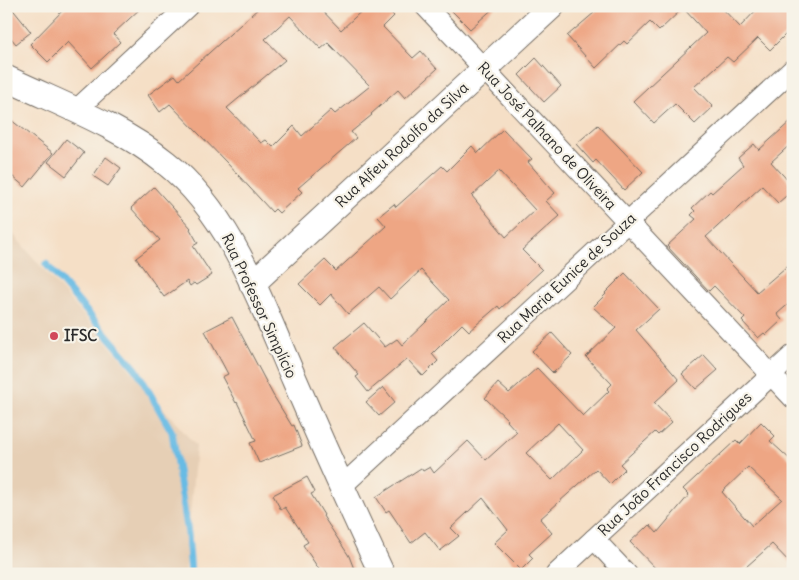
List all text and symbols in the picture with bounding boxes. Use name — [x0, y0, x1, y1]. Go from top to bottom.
street label: Rua José Palhano de Oliveira — [474, 58, 621, 214]
street label: Rua Alfeu Rodolfo da Silva — [331, 78, 473, 211]
street label: Rua Maria Eunice de Souza — [493, 208, 640, 347]
street label: Rua Professor Simplício — [218, 230, 301, 381]
place label: IFSC — [64, 326, 97, 345]
marker: IFSC — [48, 330, 60, 342]
street label: Rua João Francisco Rodrigues — [594, 387, 756, 540]

